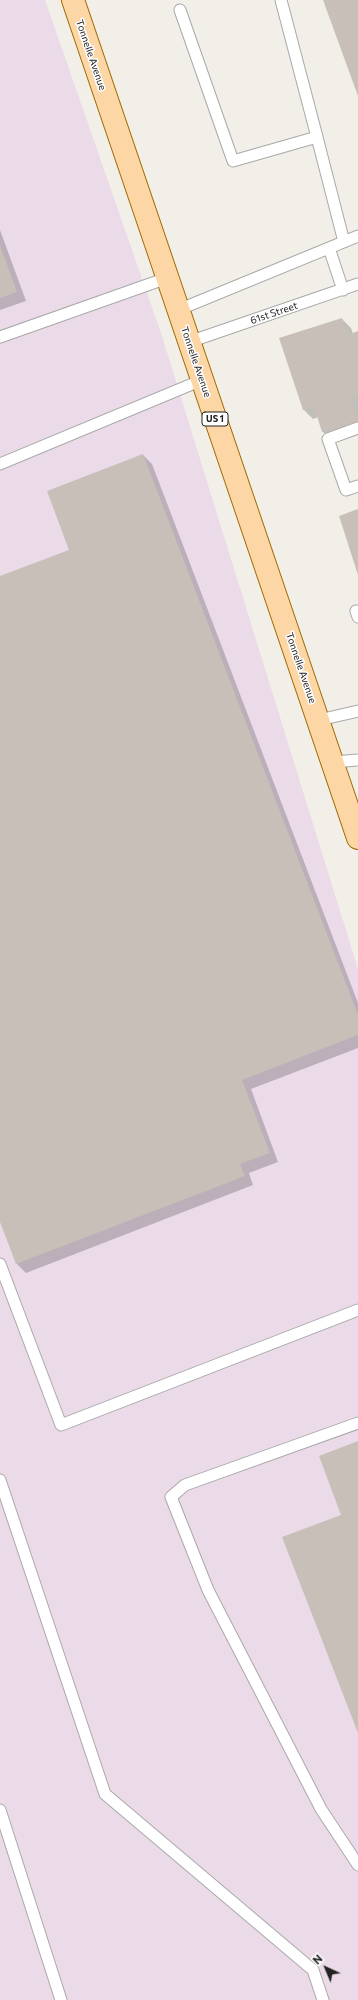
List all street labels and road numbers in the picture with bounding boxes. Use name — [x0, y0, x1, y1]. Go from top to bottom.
street label: Tonnelle Avenue — [73, 18, 109, 92]
street label: 61st Street — [249, 299, 299, 327]
street label: Tonnelle Avenue — [178, 325, 214, 399]
road number: US 1 — [202, 412, 228, 426]
street label: Tonnelle Avenue — [283, 631, 319, 705]

